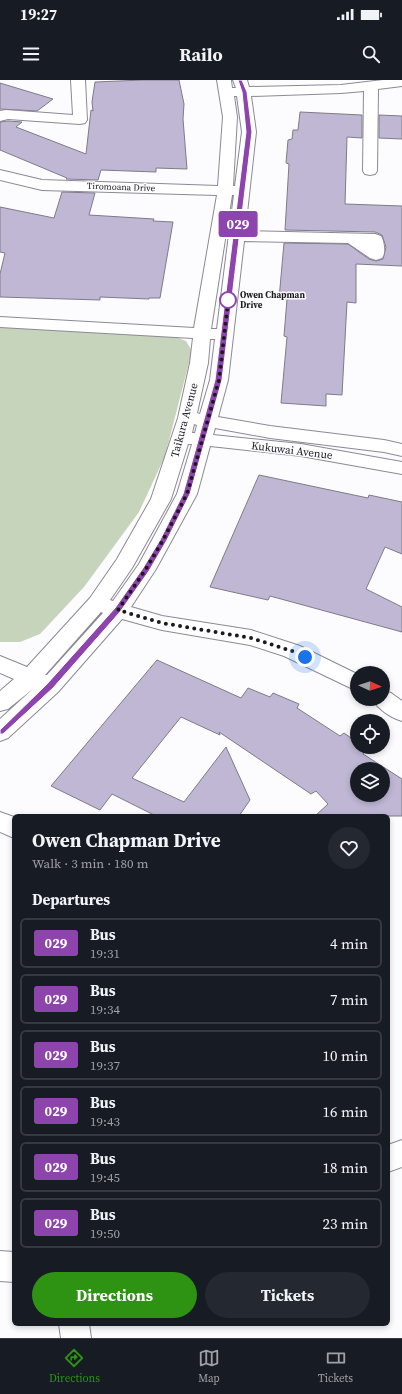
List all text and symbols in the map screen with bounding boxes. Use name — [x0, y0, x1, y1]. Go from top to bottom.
text: 19:27 — [20, 4, 57, 25]
text: Railo — [179, 42, 223, 67]
icon: menu — [20, 43, 42, 65]
icon: search — [360, 43, 382, 65]
street label: Tiromoana Drive — [87, 180, 156, 194]
line badge: 029 — [215, 211, 261, 237]
text: 029 — [227, 214, 249, 234]
place label: Owen Chapman Drive — [240, 289, 305, 311]
marker: Owen Chapman Drive — [219, 291, 237, 309]
street label: Taikura Avenue — [167, 381, 202, 459]
street label: Kukuwai Avenue — [251, 438, 334, 463]
your location — [295, 647, 315, 667]
north arrow — [350, 666, 390, 706]
map controls — [350, 666, 390, 802]
button: locate — [350, 714, 390, 754]
button: layers — [350, 762, 390, 802]
text: Owen Chapman Drive — [32, 827, 221, 853]
button: heart — [328, 827, 370, 869]
text: Walk · 3 min · 180 m — [32, 855, 148, 872]
text: Departures — [32, 889, 110, 910]
text: Bus — [90, 924, 116, 945]
text: 029 — [45, 933, 67, 953]
text: 4 min — [330, 933, 368, 954]
text: 19:31 — [90, 945, 120, 962]
text: Bus — [90, 980, 116, 1001]
text: 029 — [45, 989, 67, 1009]
text: 7 min — [330, 989, 368, 1010]
text: 19:34 — [90, 1001, 120, 1018]
text: Bus — [90, 1036, 116, 1057]
text: 029 — [45, 1045, 67, 1065]
text: 10 min — [322, 1045, 368, 1066]
text: 19:37 — [90, 1057, 120, 1074]
text: Bus — [90, 1092, 116, 1113]
text: 029 — [45, 1101, 67, 1121]
text: 16 min — [322, 1101, 368, 1122]
text: 19:43 — [90, 1113, 120, 1130]
text: Bus — [90, 1148, 116, 1169]
text: 029 — [45, 1157, 67, 1177]
text: 18 min — [322, 1157, 368, 1178]
text: 19:45 — [90, 1169, 120, 1186]
text: Bus — [90, 1204, 116, 1225]
text: 029 — [45, 1213, 67, 1233]
text: 23 min — [322, 1213, 368, 1234]
text: 19:50 — [90, 1225, 120, 1242]
button: Directions — [32, 1272, 197, 1318]
button: Tickets — [205, 1272, 370, 1318]
tab: Directions — [49, 1347, 100, 1386]
tab: Map — [198, 1347, 220, 1386]
tab: Tickets — [318, 1347, 353, 1386]

